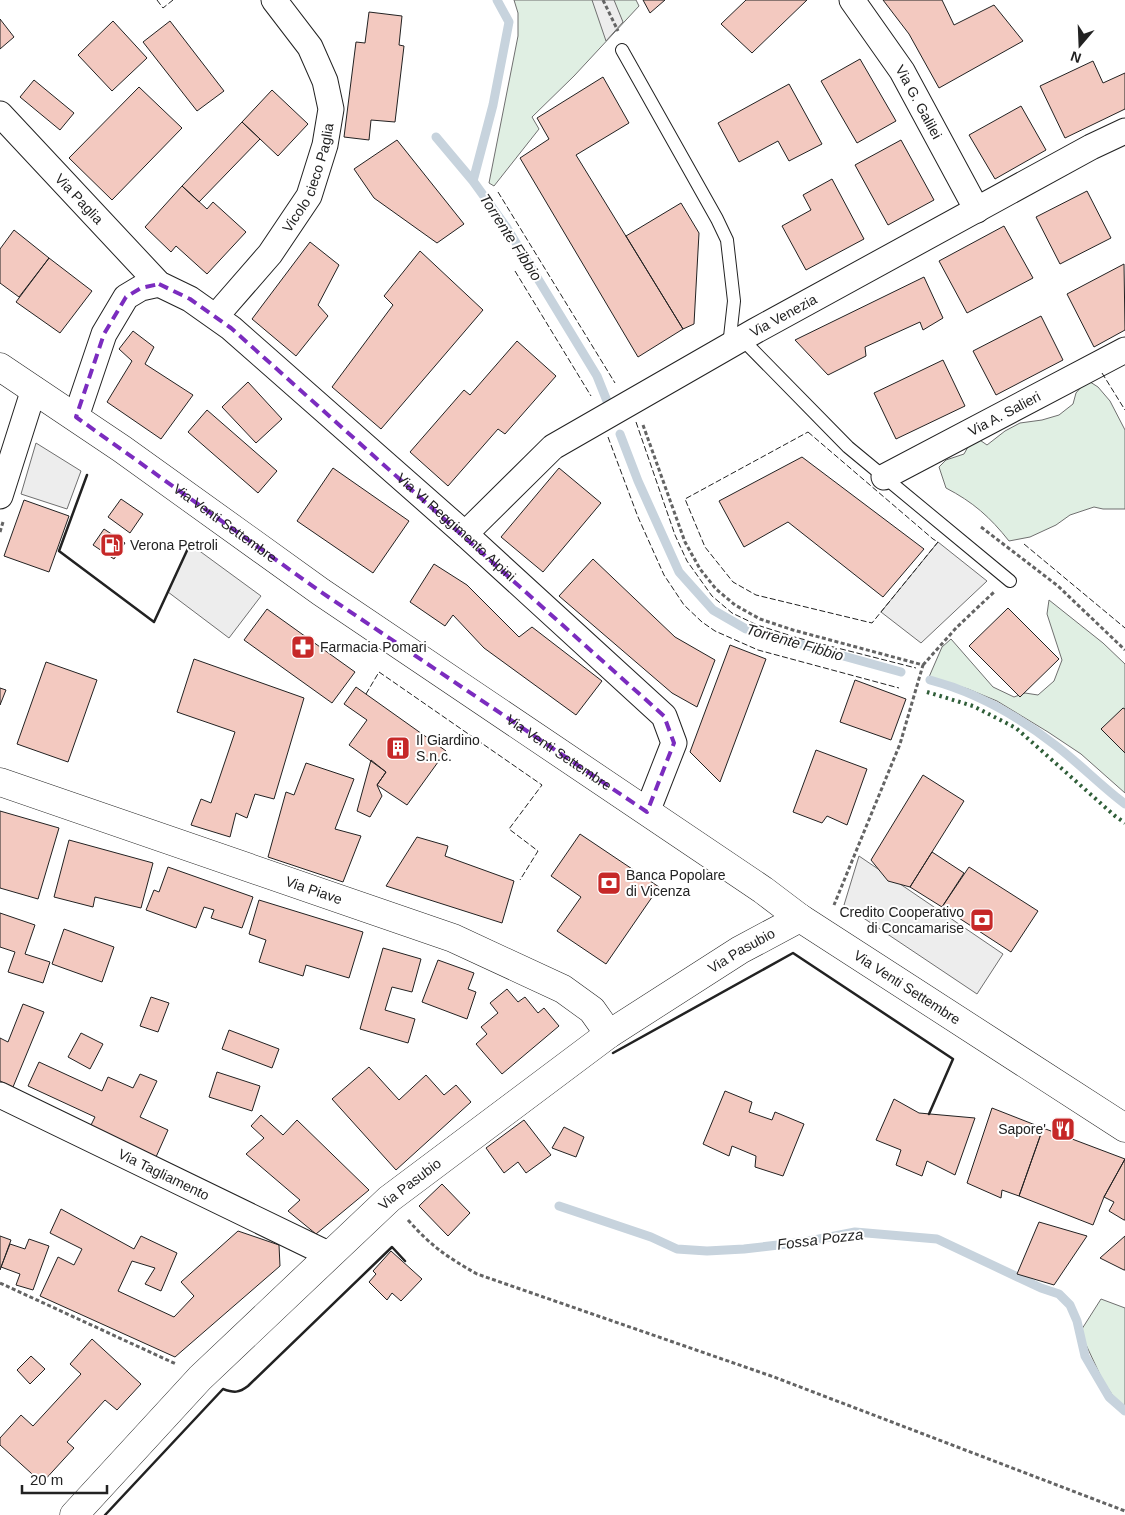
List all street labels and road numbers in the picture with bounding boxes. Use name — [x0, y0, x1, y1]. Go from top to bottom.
street label: Via G. Galilei — [892, 62, 945, 142]
street label: Vicolo cieco Paglia — [279, 122, 337, 235]
street label: Via Paglia — [52, 170, 107, 227]
street label: Via Venezia — [747, 291, 820, 340]
street label: Via A. Salieri — [966, 388, 1043, 439]
street label: Via VI Reggimento Alpini — [394, 470, 519, 584]
street label: Via Venti Settembre — [170, 481, 280, 566]
street label: Via Venti Settembre — [503, 711, 615, 794]
street label: Via Piave — [283, 873, 345, 907]
street label: Via Pasubio — [705, 925, 778, 976]
street label: Via Venti Settembre — [851, 947, 964, 1028]
street label: Via Tagliamento — [116, 1146, 212, 1203]
street label: Via Pasubio — [375, 1155, 444, 1213]

